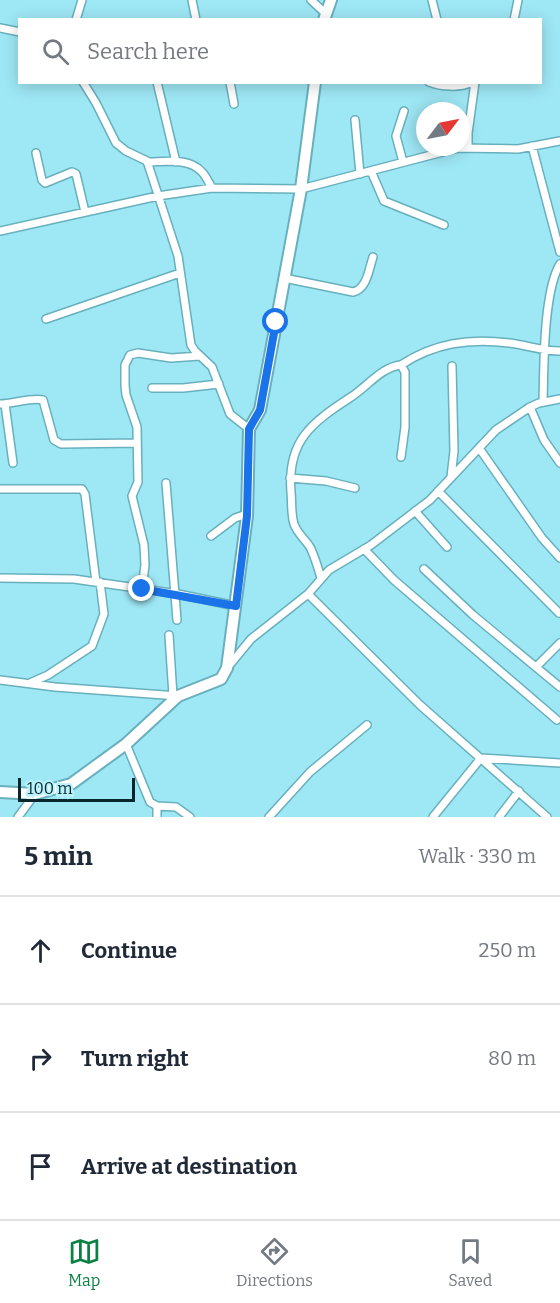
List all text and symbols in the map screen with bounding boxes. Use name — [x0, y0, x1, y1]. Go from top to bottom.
search box — [18, 18, 542, 84]
icon: search — [39, 35, 72, 68]
text: Search here — [87, 38, 209, 65]
north arrow — [416, 102, 470, 156]
route start — [262, 308, 288, 334]
route end — [128, 575, 154, 601]
scale bar — [18, 775, 135, 802]
text: 100 m — [27, 779, 72, 798]
text: 5 min — [24, 841, 93, 872]
text: Walk · 330 m — [419, 844, 536, 868]
icon: ahead — [24, 934, 57, 967]
text: Continue — [81, 937, 177, 964]
text: 250 m — [479, 938, 536, 962]
icon: right — [24, 1042, 57, 1075]
text: Turn right — [81, 1045, 189, 1072]
text: 80 m — [488, 1046, 536, 1070]
icon: arrive — [24, 1150, 57, 1183]
text: Arrive at destination — [81, 1153, 297, 1180]
tab: Map — [68, 1235, 101, 1290]
tab: Directions — [236, 1235, 313, 1290]
tab: Saved — [448, 1235, 492, 1290]

